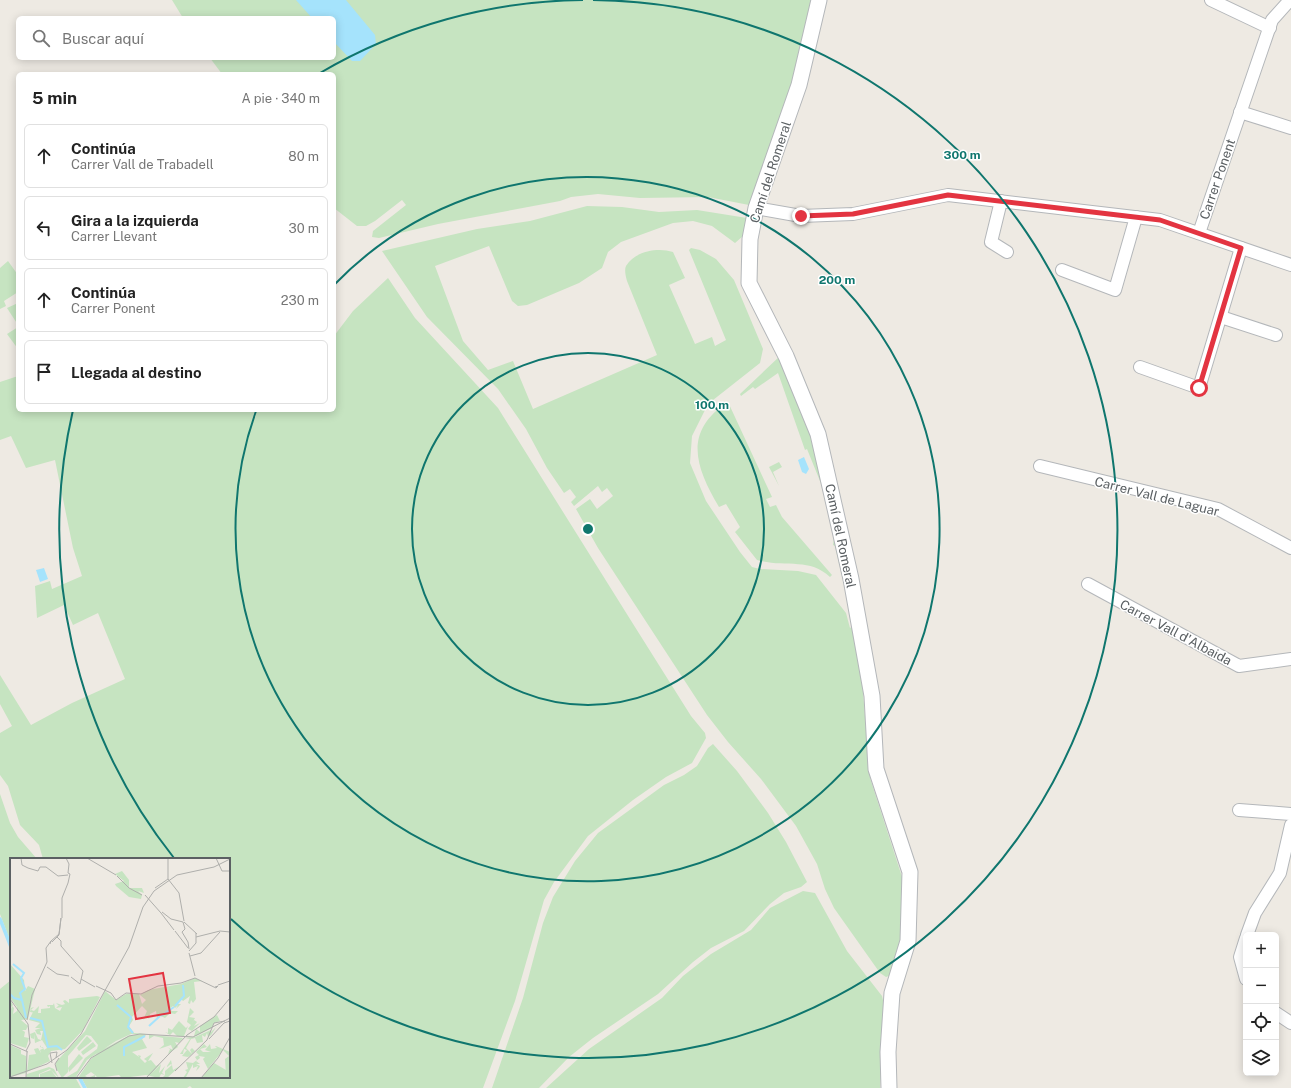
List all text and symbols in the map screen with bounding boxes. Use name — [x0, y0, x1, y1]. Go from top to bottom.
search box — [16, 16, 336, 60]
icon: search — [30, 27, 52, 49]
text: Buscar aquí — [62, 30, 144, 47]
text: 5 min — [32, 88, 77, 108]
text: A pie · 340 m — [241, 91, 320, 106]
street label: Camí del Romeral — [747, 119, 794, 225]
street label: Carrer Ponent — [1197, 137, 1238, 221]
text: Continúa — [71, 140, 136, 157]
icon: ahead — [33, 145, 55, 167]
text: 300 m — [944, 148, 981, 162]
text: 80 m — [288, 149, 319, 164]
text: Carrer Vall de Trabadell — [71, 157, 214, 172]
route end — [792, 207, 810, 225]
text: Gira a la izquierda — [71, 212, 199, 229]
icon: left — [33, 217, 55, 239]
text: 30 m — [289, 221, 319, 236]
text: Carrer Llevant — [71, 229, 157, 244]
text: 200 m — [819, 273, 855, 287]
text: Continúa — [71, 284, 136, 301]
icon: ahead — [33, 289, 55, 311]
text: 230 m — [281, 293, 319, 308]
text: Carrer Ponent — [71, 301, 155, 316]
icon: arrive — [33, 361, 55, 383]
text: Llegada al destino — [71, 364, 202, 381]
route start — [1190, 379, 1208, 397]
text: 100 m — [695, 398, 729, 412]
street label: Carrer Vall de Laguar — [1093, 474, 1221, 519]
street label: Camí del Romeral — [822, 483, 859, 590]
centre of rings — [581, 522, 595, 536]
street label: Carrer Vall d'Albaida — [1117, 597, 1234, 668]
inset map — [10, 858, 230, 1078]
map controls — [1243, 932, 1279, 1076]
button: + — [1243, 932, 1279, 968]
button: − — [1243, 968, 1279, 1004]
button: locate — [1243, 1004, 1279, 1040]
button: layers — [1243, 1040, 1279, 1076]

